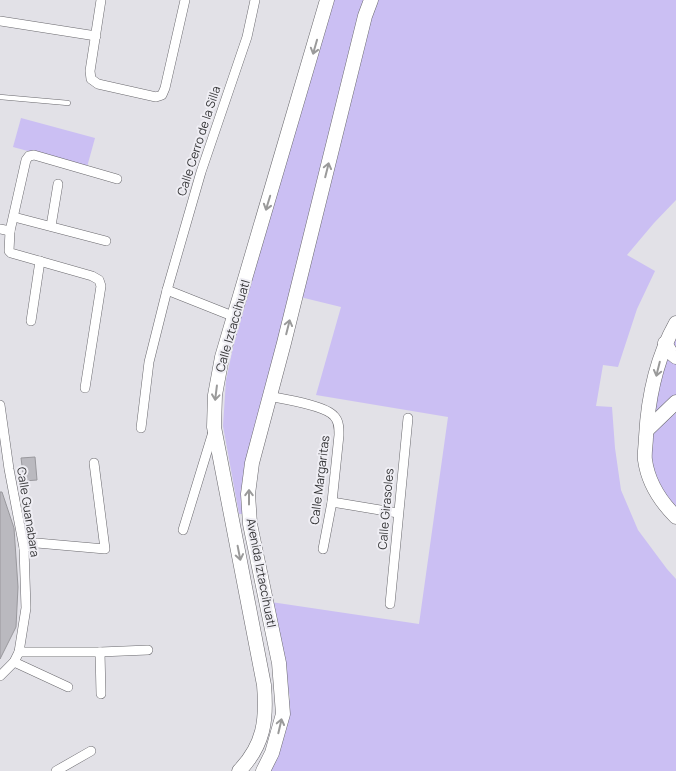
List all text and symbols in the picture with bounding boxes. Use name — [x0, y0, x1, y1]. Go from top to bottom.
one-way arrow — [309, 39, 319, 55]
street label: Calle Cerro de la Silla — [173, 84, 224, 198]
one-way arrow — [323, 162, 332, 178]
one-way arrow — [263, 194, 273, 210]
street label: Calle Iztaccíhuatl — [211, 278, 254, 374]
one-way arrow — [283, 320, 293, 336]
one-way arrow — [653, 360, 663, 376]
one-way arrow — [211, 385, 221, 401]
street label: Calle Margaritas — [306, 434, 333, 526]
street label: Calle Guanabara — [13, 466, 44, 558]
street label: Calle Girasoles — [373, 467, 398, 550]
one-way arrow — [244, 489, 254, 505]
street label: Avenida Iztaccíhuatl — [243, 517, 280, 629]
one-way arrow — [234, 545, 244, 561]
one-way arrow — [276, 718, 285, 734]

